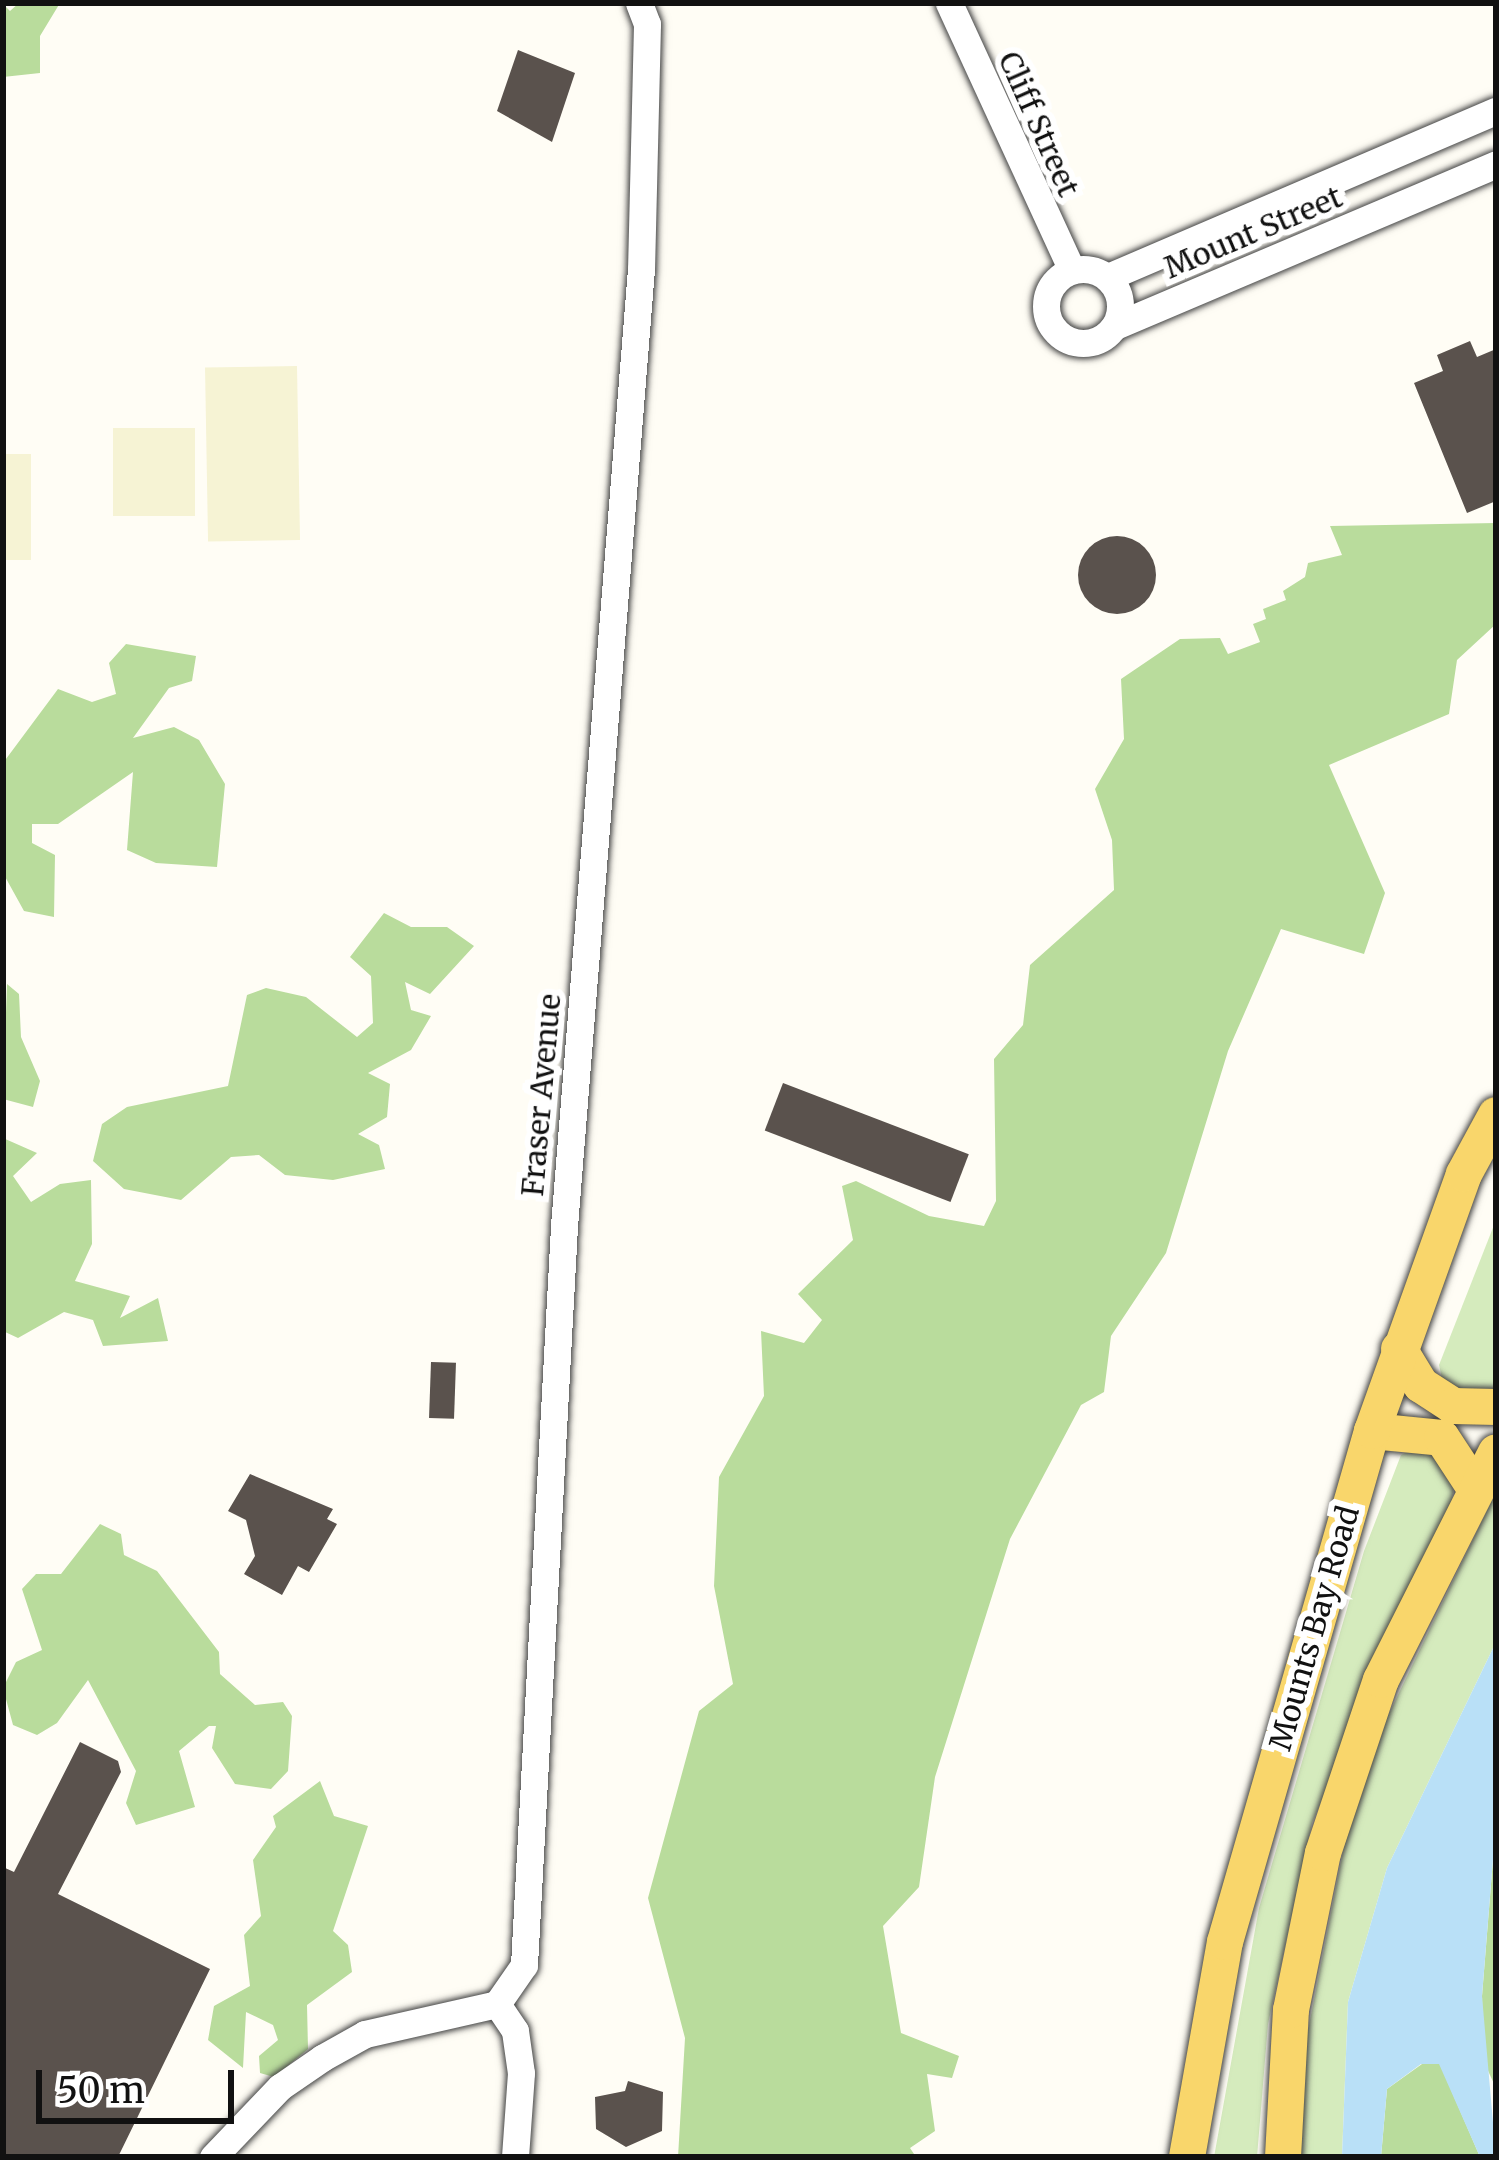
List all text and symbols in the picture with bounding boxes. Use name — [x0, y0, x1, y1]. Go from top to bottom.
street label: Cliff Street — [991, 46, 1087, 202]
street label: Mount Street — [1159, 178, 1347, 286]
street label: Fraser Avenue — [514, 992, 568, 1198]
street label: Mounts Bay Road — [1262, 1502, 1366, 1754]
scale bar — [42, 2046, 240, 2120]
text: 50 m — [57, 2068, 145, 2113]

